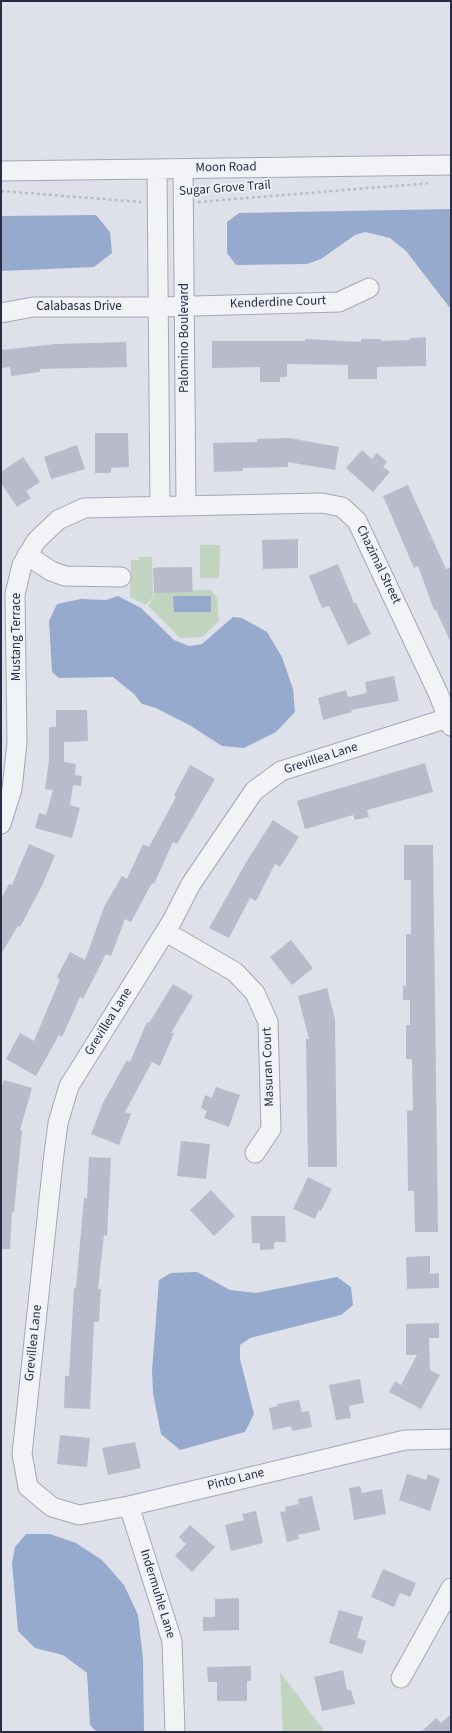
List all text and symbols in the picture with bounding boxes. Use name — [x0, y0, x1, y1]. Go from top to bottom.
street label: Moon Road — [195, 160, 257, 176]
street label: Sugar Grove Trail — [179, 178, 271, 200]
street label: Palomino Boulevard — [177, 283, 193, 393]
street label: Kenderdine Court — [230, 294, 326, 312]
street label: Calabasas Drive — [36, 299, 122, 315]
street label: Chazimal Street — [352, 523, 404, 607]
street label: Mustang Terrace — [9, 593, 25, 681]
street label: Grevillea Lane — [282, 740, 360, 778]
street label: Grevillea Lane — [82, 985, 136, 1059]
street label: Masuran Court — [260, 1027, 278, 1107]
street label: Grevillea Lane — [22, 1304, 46, 1382]
street label: Pinto Lane — [206, 1465, 266, 1495]
street label: Indermuhle Lane — [136, 1548, 178, 1640]

